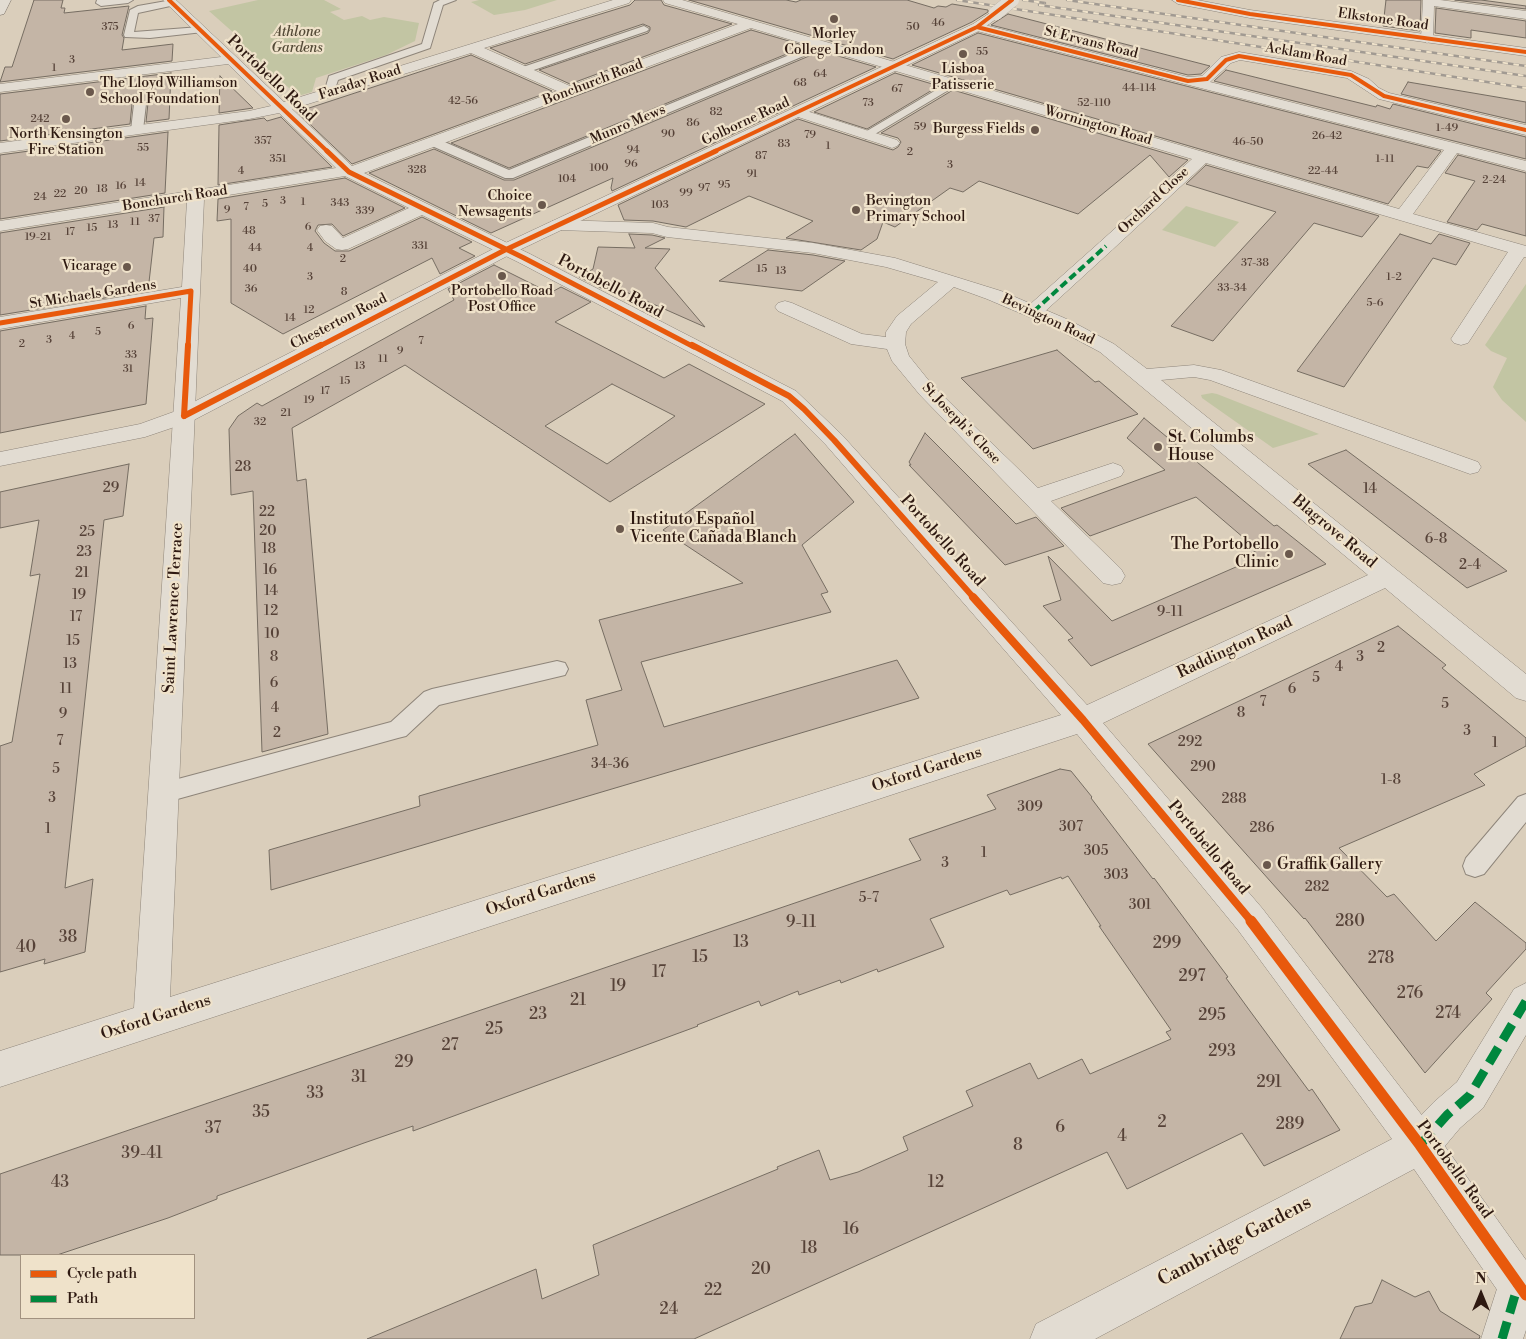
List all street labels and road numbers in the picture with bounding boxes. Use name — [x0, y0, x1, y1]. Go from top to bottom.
street label: Elkstone Road — [1337, 5, 1429, 35]
street label: St Ervans Road — [1042, 23, 1140, 63]
street label: Portobello Road — [222, 32, 320, 126]
street label: Acklam Road — [1264, 40, 1348, 70]
street label: Bonchurch Road — [541, 56, 645, 110]
street label: Faraday Road — [317, 62, 403, 104]
street label: Golborne Road — [699, 94, 793, 150]
street label: Munro Mews — [588, 101, 668, 149]
street label: Wornington Road — [1042, 103, 1154, 149]
street label: Orchard Close — [1115, 164, 1193, 238]
street label: Bonchurch Road — [121, 182, 229, 216]
street label: Portobello Road — [554, 251, 666, 323]
street label: St Michaels Gardens — [28, 277, 158, 313]
street label: Chesterton Road — [288, 290, 390, 354]
street label: Bevington Road — [999, 291, 1097, 349]
street label: St Joseph's Close — [918, 380, 1004, 468]
street label: Portobello Road — [896, 491, 988, 591]
street label: Blagrove Road — [1288, 491, 1380, 573]
street label: Saint Lawrence Terrace — [160, 522, 188, 694]
street label: Raddington Road — [1174, 613, 1296, 683]
street label: Oxford Gardens — [870, 743, 984, 797]
street label: Portobello Road — [1163, 797, 1253, 899]
street label: Oxford Gardens — [484, 867, 598, 921]
street label: Oxford Gardens — [99, 991, 213, 1045]
street label: Portobello Road — [1412, 1117, 1496, 1223]
street label: Cambridge Gardens — [1154, 1192, 1316, 1292]

